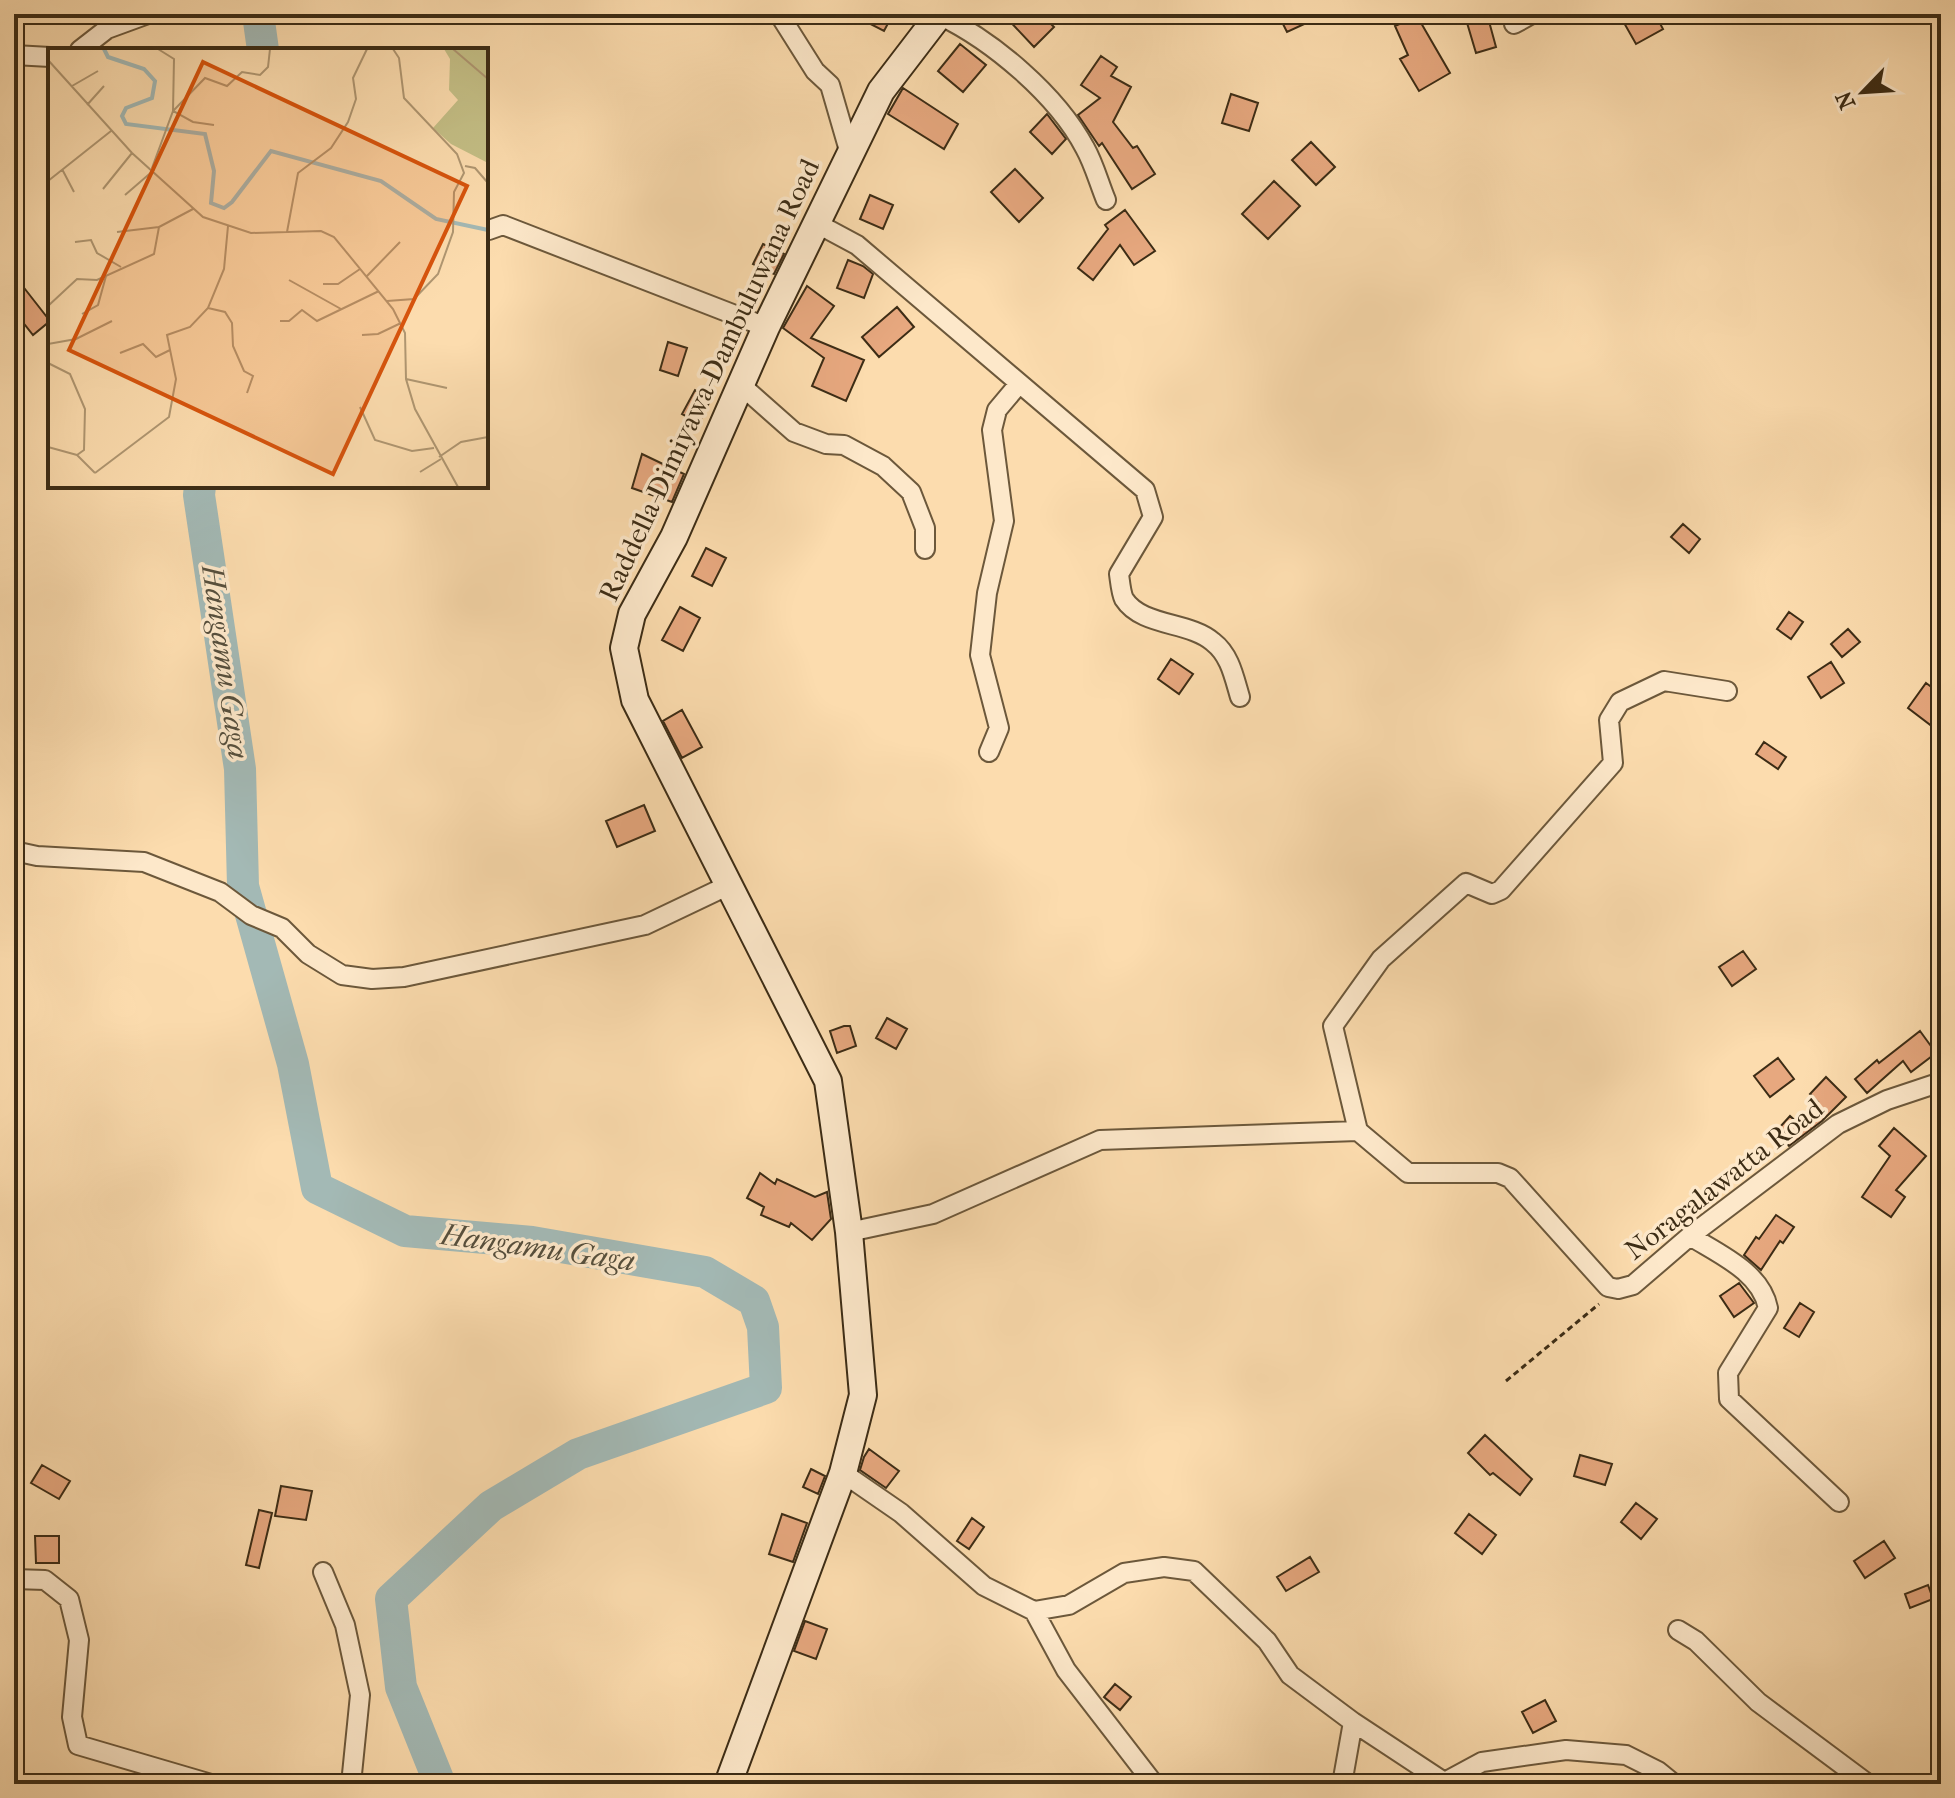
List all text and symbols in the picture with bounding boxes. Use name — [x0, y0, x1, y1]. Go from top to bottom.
inset map — [48, 48, 488, 488]
north arrow — [1823, 52, 1903, 132]
text: N — [1830, 87, 1861, 113]
street label: Raddella-Dimiyawa-Dambuluwana Road — [592, 153, 827, 606]
water label: Hangamu Gaga — [194, 562, 256, 761]
street label: Noragalawatta Road — [1618, 1091, 1830, 1267]
water label: Hangamu Gaga — [438, 1217, 637, 1279]

